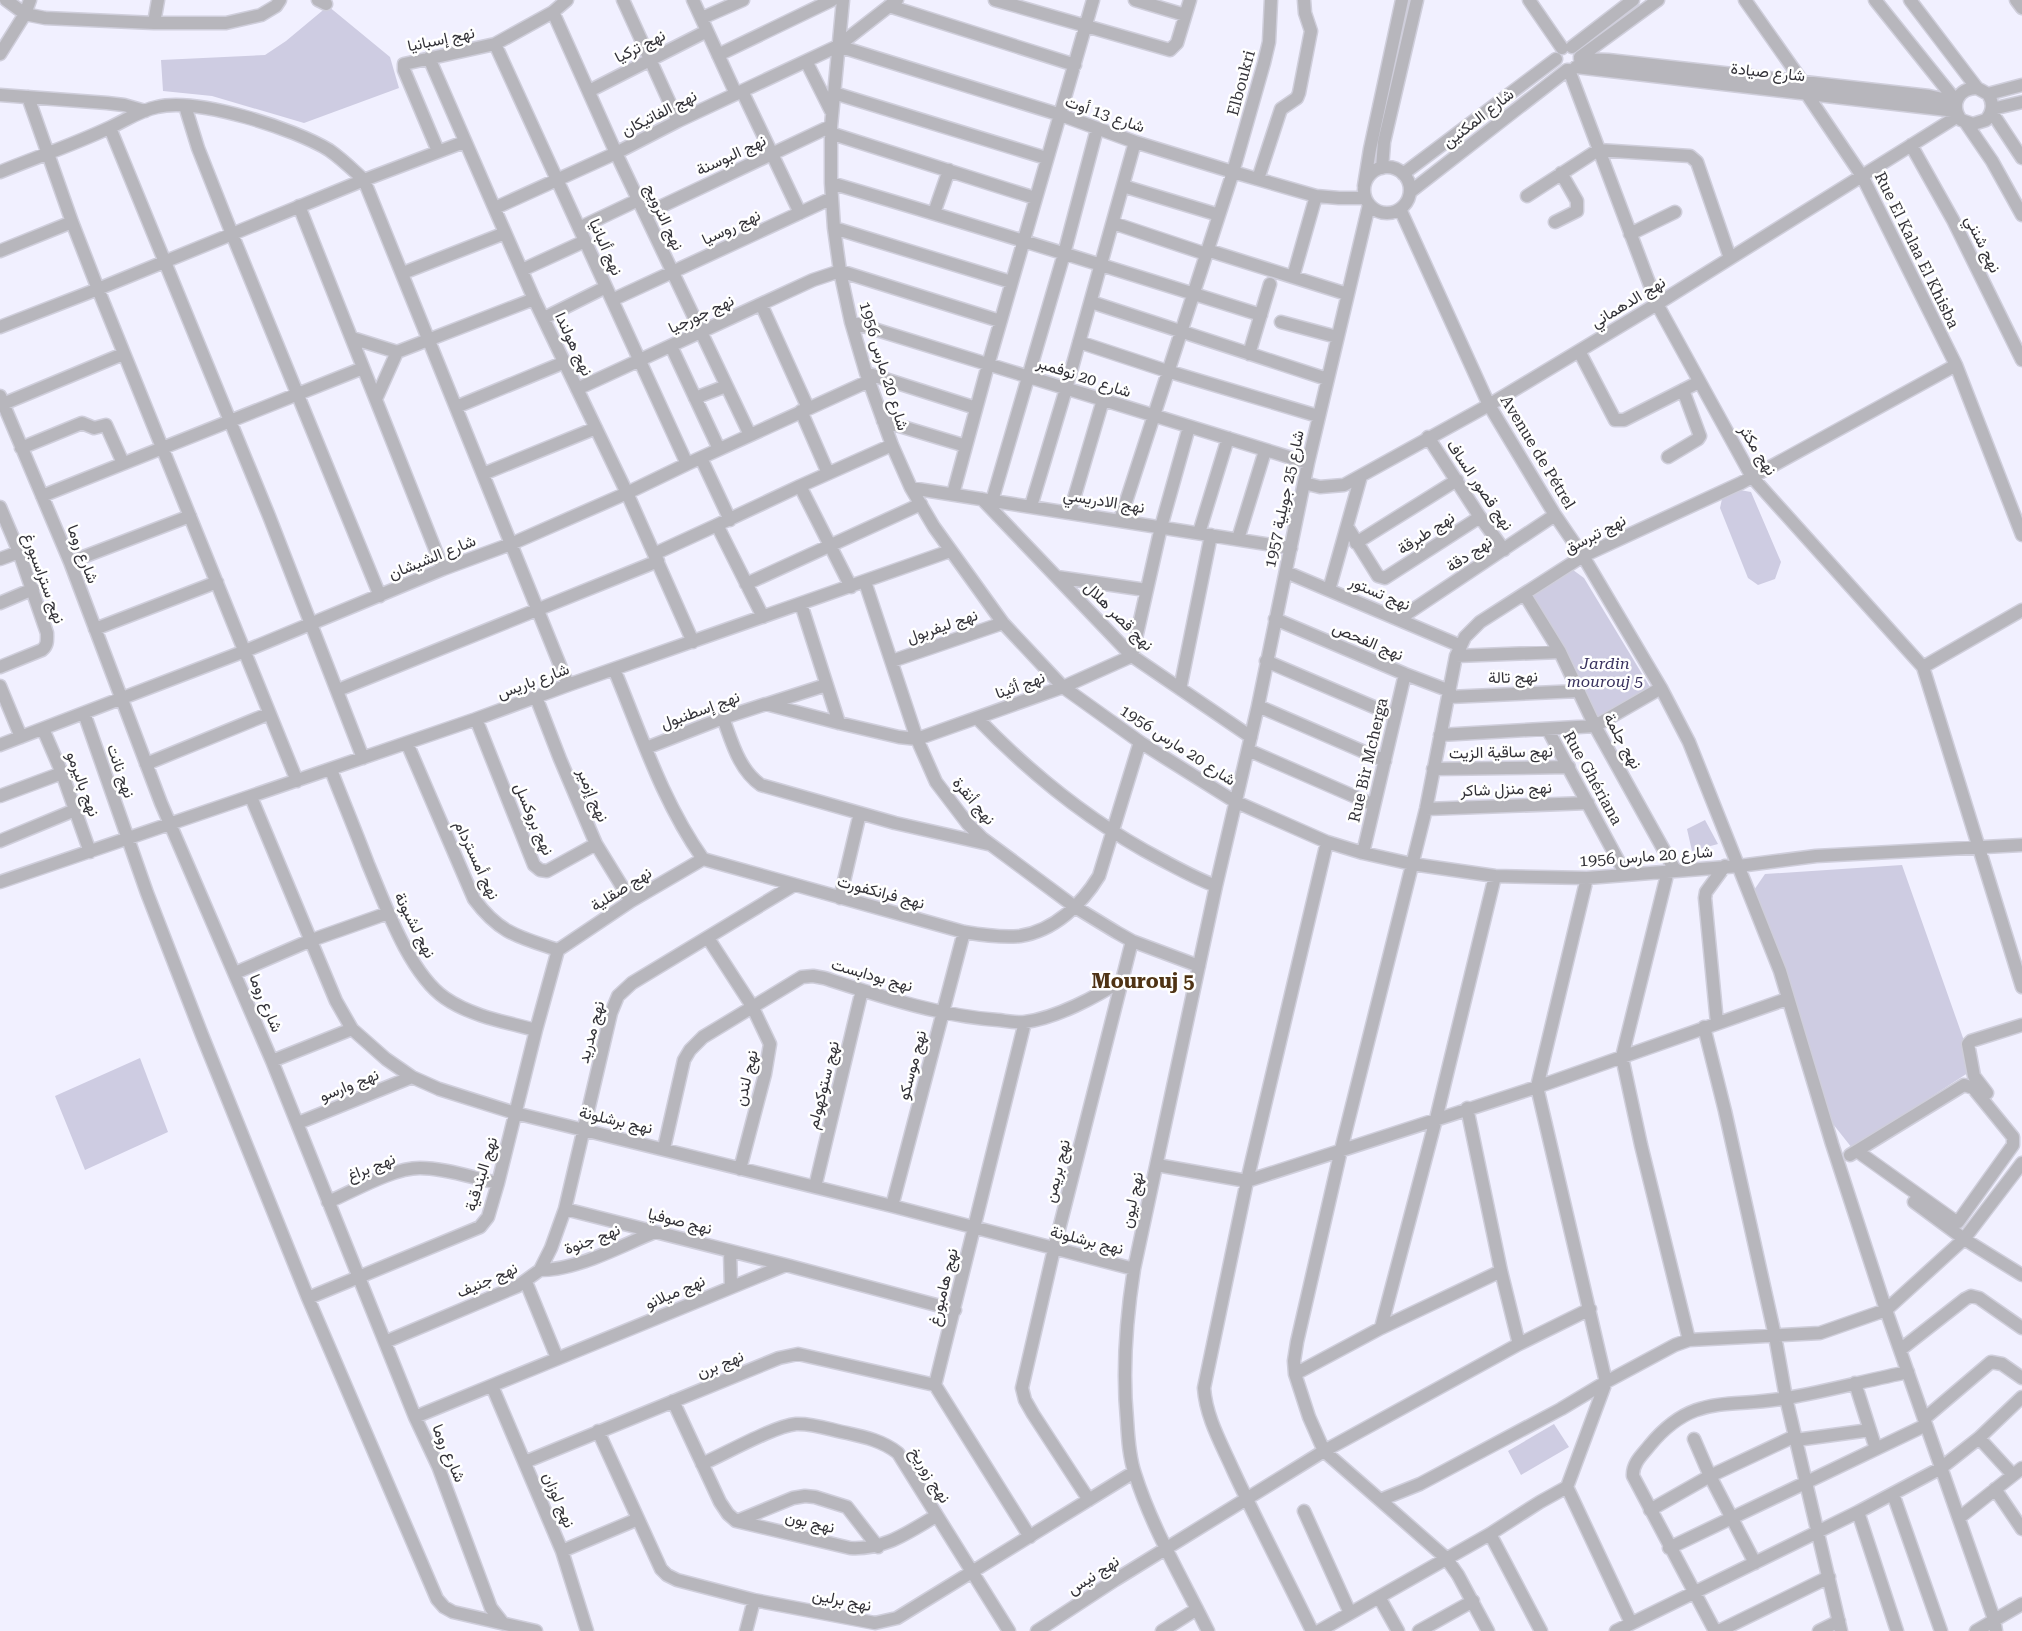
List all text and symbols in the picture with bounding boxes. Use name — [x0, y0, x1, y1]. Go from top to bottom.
street label: نهج إسبانيا — [406, 23, 477, 57]
street label: نهج تركيا — [611, 25, 669, 69]
street label: Elboukri — [1223, 48, 1259, 118]
street label: شارع صيادة — [1730, 59, 1806, 87]
street label: شارع المكنين — [1439, 84, 1519, 153]
street label: نهج الفاتيكان — [618, 86, 701, 142]
street label: شارع 13 أوت — [1062, 92, 1147, 138]
street label: نهج البوسنة — [693, 131, 770, 181]
street label: Rue El Kalaa El Khisba — [1871, 169, 1963, 332]
street label: نهج النرويج — [639, 181, 688, 254]
street label: نهج روسيا — [699, 205, 764, 251]
street label: نهج شنني — [1957, 212, 2005, 277]
street label: نهج ألبانيا — [583, 216, 627, 279]
street label: نهج الدهماني — [1587, 272, 1671, 335]
street label: نهج جورجيا — [665, 291, 738, 339]
street label: شارع 20 مارس 1956 — [853, 299, 913, 433]
street label: نهج هولندا — [549, 309, 597, 380]
street label: شارع 20 نوفمبر — [1033, 352, 1134, 403]
street label: Avenue de Pétrel — [1497, 392, 1579, 512]
street label: نهج مكثر — [1733, 420, 1781, 480]
street label: شارع 25 جويلية 1957 — [1260, 429, 1310, 570]
street label: نهج قصور الساف — [1441, 436, 1517, 535]
street label: نهج الادريسي — [1061, 485, 1146, 521]
street label: نهج طبرقة — [1394, 508, 1459, 560]
street label: نهج تبرسق — [1561, 510, 1630, 559]
street label: شارع روما — [61, 522, 103, 587]
street label: نهج ستراسبورغ — [17, 530, 69, 627]
street label: شارع الشيشان — [386, 531, 479, 585]
street label: نهج دقة — [1442, 532, 1497, 577]
street label: نهج تستور — [1345, 571, 1413, 616]
street label: نهج قصر هلال — [1079, 578, 1157, 656]
street label: نهج ليفربول — [904, 605, 981, 649]
street label: نهج الفحص — [1329, 618, 1406, 666]
park label: Jardin mourouj 5 — [1567, 654, 1643, 691]
street label: شارع باريس — [494, 659, 572, 705]
street label: نهج أثينا — [993, 667, 1048, 705]
street label: نهج تالة — [1488, 667, 1538, 689]
street label: نهج إسطنبول — [658, 687, 743, 735]
street label: Rue Bir Mcherga — [1344, 696, 1392, 824]
street label: شارع 20 مارس 1956 — [1116, 701, 1239, 791]
street label: نهج جلمة — [1598, 710, 1646, 773]
street label: Rue Ghériana — [1559, 728, 1627, 829]
street label: نهج نانت — [101, 742, 139, 801]
street label: نهج ساقية الزيت — [1449, 742, 1553, 764]
street label: نهج باليرمو — [61, 749, 104, 820]
street label: نهج إزمير — [571, 764, 613, 826]
street label: نهج أنقرة — [947, 773, 999, 830]
street label: نهج منزل شاكر — [1459, 778, 1552, 802]
street label: نهج بروكسل — [508, 780, 558, 859]
street label: نهج أمستردام — [449, 818, 504, 903]
street label: شارع 20 مارس 1956 — [1579, 842, 1714, 872]
street label: نهج صقلية — [587, 863, 656, 917]
street label: نهج فرانكفورت — [835, 871, 927, 915]
street label: نهج لشبونة — [389, 889, 440, 962]
street label: نهج بودابست — [829, 954, 915, 998]
district label: Mourouj 5 — [1092, 969, 1194, 993]
street label: شارع روما — [243, 971, 287, 1036]
street label: نهج مدريد — [574, 999, 610, 1066]
street label: نهج موسكو — [894, 1028, 932, 1102]
street label: نهج ستوكهولم — [803, 1039, 845, 1131]
street label: نهج لندن — [730, 1048, 764, 1108]
street label: نهج وارسو — [317, 1065, 382, 1107]
street label: نهج برشلونة — [577, 1102, 655, 1140]
street label: نهج البندقية — [461, 1135, 503, 1214]
street label: نهج بريمن — [1040, 1138, 1076, 1205]
street label: نهج براغ — [344, 1149, 399, 1187]
street label: نهج ليون — [1117, 1170, 1149, 1230]
street label: نهج صوفيا — [645, 1204, 714, 1240]
street label: نهج جنوة — [561, 1220, 623, 1260]
street label: نهج برشلونة — [1048, 1222, 1126, 1260]
street label: نهج هامبورغ — [924, 1246, 964, 1328]
street label: نهج جنيف — [454, 1258, 521, 1304]
street label: نهج ميلانو — [642, 1271, 709, 1315]
street label: نهج برن — [694, 1346, 747, 1384]
street label: شارع روما — [426, 1421, 470, 1486]
street label: نهج زوريخ — [904, 1444, 955, 1508]
street label: نهج لوزان — [537, 1469, 579, 1531]
street label: نهج بون — [783, 1507, 837, 1539]
street label: نهج نيس — [1064, 1551, 1123, 1600]
street label: نهج برلين — [810, 1585, 873, 1617]

